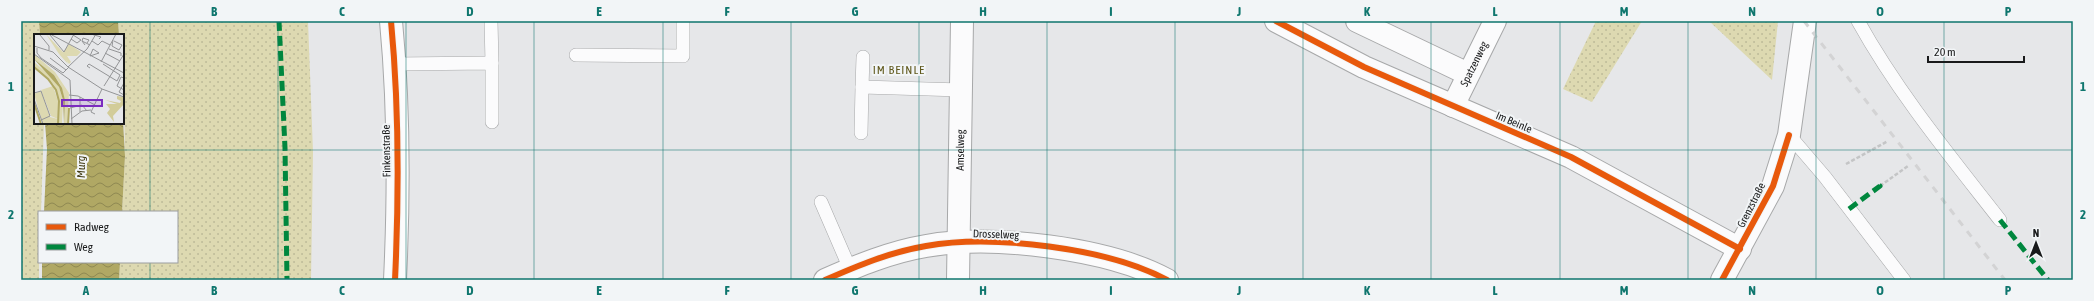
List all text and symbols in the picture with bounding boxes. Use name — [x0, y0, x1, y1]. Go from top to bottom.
text: A — [82, 4, 90, 19]
text: B — [211, 4, 218, 19]
text: C — [339, 4, 345, 19]
text: D — [466, 4, 474, 19]
text: E — [596, 4, 602, 19]
text: F — [724, 4, 730, 19]
text: G — [852, 4, 859, 19]
text: H — [979, 4, 987, 19]
text: I — [1109, 4, 1113, 19]
text: J — [1236, 4, 1241, 19]
text: K — [1364, 4, 1371, 19]
text: L — [1492, 4, 1498, 19]
text: M — [1620, 4, 1629, 19]
text: N — [1748, 4, 1756, 19]
text: O — [1876, 4, 1884, 19]
text: P — [2005, 4, 2012, 19]
inset map — [34, 34, 124, 124]
scale bar — [1928, 38, 2024, 64]
street label: Spatzenweg — [1458, 39, 1490, 88]
text: 20 m — [1934, 45, 1956, 59]
district label: IM BEINLE — [873, 63, 925, 77]
text: 1 — [8, 79, 14, 94]
text: 1 — [2080, 79, 2086, 94]
street label: Im Beinle — [1494, 109, 1534, 135]
street label: Finkenstraße — [380, 125, 392, 177]
street label: Amselweg — [954, 129, 966, 171]
water label: Murg — [74, 155, 88, 178]
street label: Grenzstraße — [1735, 181, 1767, 229]
text: 2 — [8, 207, 14, 222]
text: 2 — [2080, 207, 2086, 222]
legend — [38, 211, 178, 263]
text: Radweg — [74, 220, 110, 234]
north arrow — [2016, 223, 2056, 263]
street label: Drosselweg — [973, 227, 1020, 241]
text: N — [2033, 227, 2039, 239]
text: Weg — [74, 240, 94, 254]
text: A — [82, 283, 90, 298]
text: B — [211, 283, 218, 298]
text: C — [339, 283, 345, 298]
text: D — [466, 283, 474, 298]
text: E — [596, 283, 602, 298]
text: F — [724, 283, 730, 298]
text: G — [852, 283, 859, 298]
text: H — [979, 283, 987, 298]
text: I — [1109, 283, 1113, 298]
text: J — [1236, 283, 1241, 298]
text: K — [1364, 283, 1371, 298]
text: L — [1492, 283, 1498, 298]
text: M — [1620, 283, 1629, 298]
text: N — [1748, 283, 1756, 298]
text: O — [1876, 283, 1884, 298]
text: P — [2005, 283, 2012, 298]

